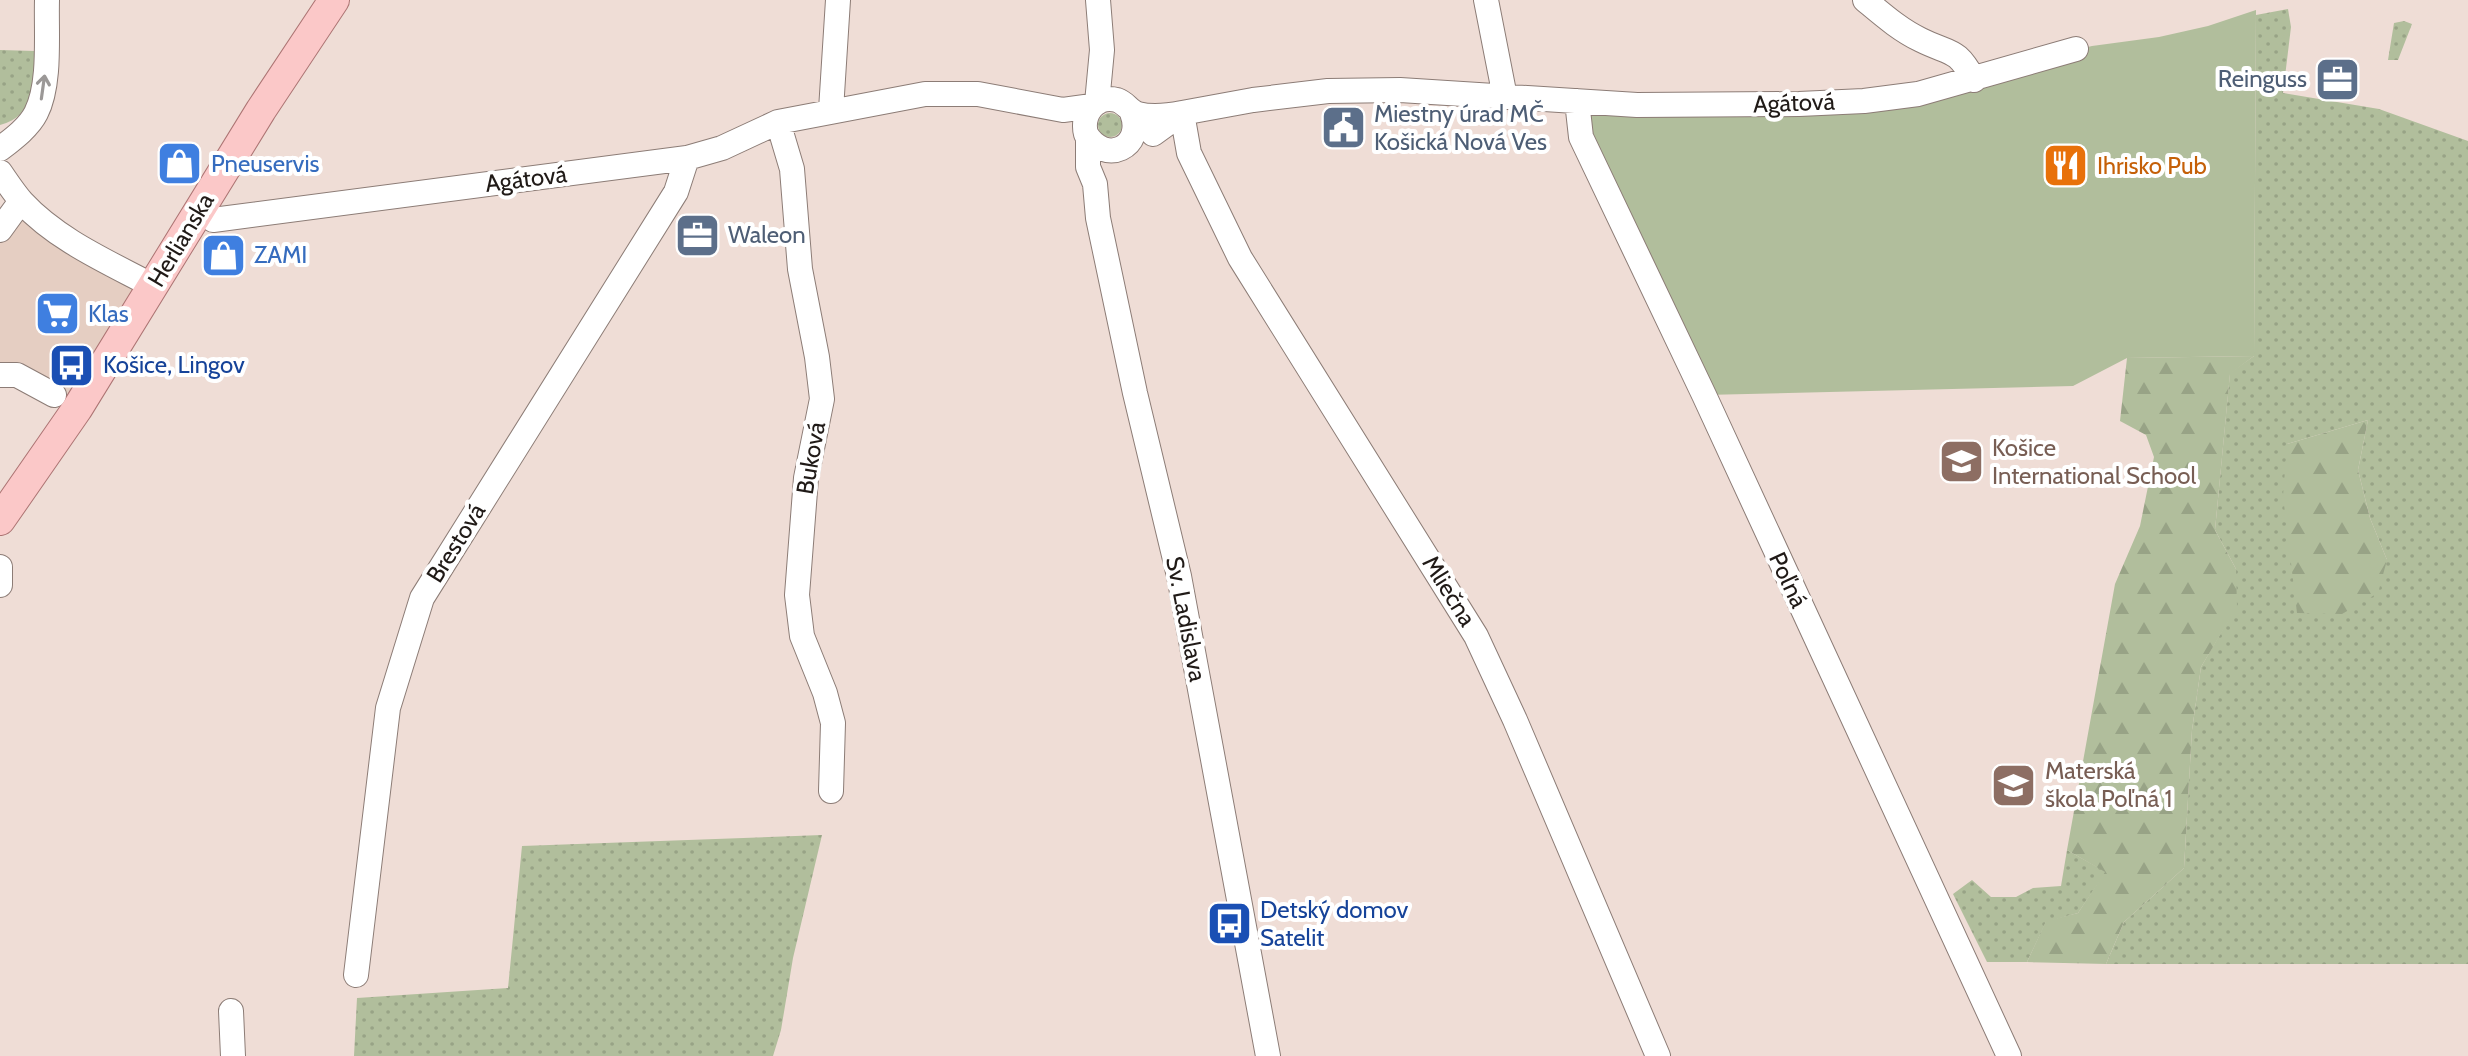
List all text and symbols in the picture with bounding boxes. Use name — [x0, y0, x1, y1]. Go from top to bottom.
office icon: Reinguss — [2314, 55, 2362, 103]
place label: Reinguss — [2218, 64, 2307, 93]
one-way arrow — [35, 74, 50, 101]
street label: Agátová — [1753, 87, 1836, 118]
place label: Miestny úrad MČ Košická Nová Ves — [1374, 99, 1547, 156]
public building icon: Miestny úrad MČ Košická Nová Ves — [1319, 104, 1367, 152]
shop icon: Pneuservis — [156, 140, 204, 188]
restaurant icon: Ihrisko Pub — [2042, 142, 2090, 190]
place label: Pneuservis — [211, 149, 320, 178]
place label: Ihrisko Pub — [2097, 151, 2207, 180]
street label: Agátová — [483, 159, 569, 198]
street label: Herlianska — [141, 187, 220, 292]
office icon: Waleon — [673, 211, 721, 259]
place label: Waleon — [728, 220, 806, 249]
shop icon: ZAMI — [199, 231, 247, 279]
place label: ZAMI — [254, 240, 307, 269]
supermarket icon: Klas — [33, 290, 81, 338]
place label: Klas — [88, 299, 129, 328]
bus stop icon: Košice, Lingov — [48, 341, 96, 389]
place label: Košice, Lingov — [103, 350, 245, 379]
street label: Buková — [790, 419, 831, 496]
place label: Košice International School — [1992, 433, 2196, 490]
school or university icon: Košice International School — [1937, 438, 1985, 486]
street label: Brestová — [420, 497, 491, 588]
street label: Poľná — [1763, 547, 1814, 613]
street label: Mliečna — [1416, 550, 1483, 632]
street label: Sv. Ladislava — [1160, 554, 1213, 684]
place label: Materská škola Poľná 1 — [2045, 756, 2172, 813]
school or university icon: Materská škola Poľná 1 — [1990, 761, 2038, 809]
place label: Detský domov Satelit — [1260, 895, 1408, 952]
bus stop icon: Detský domov Satelit — [1205, 900, 1253, 948]

